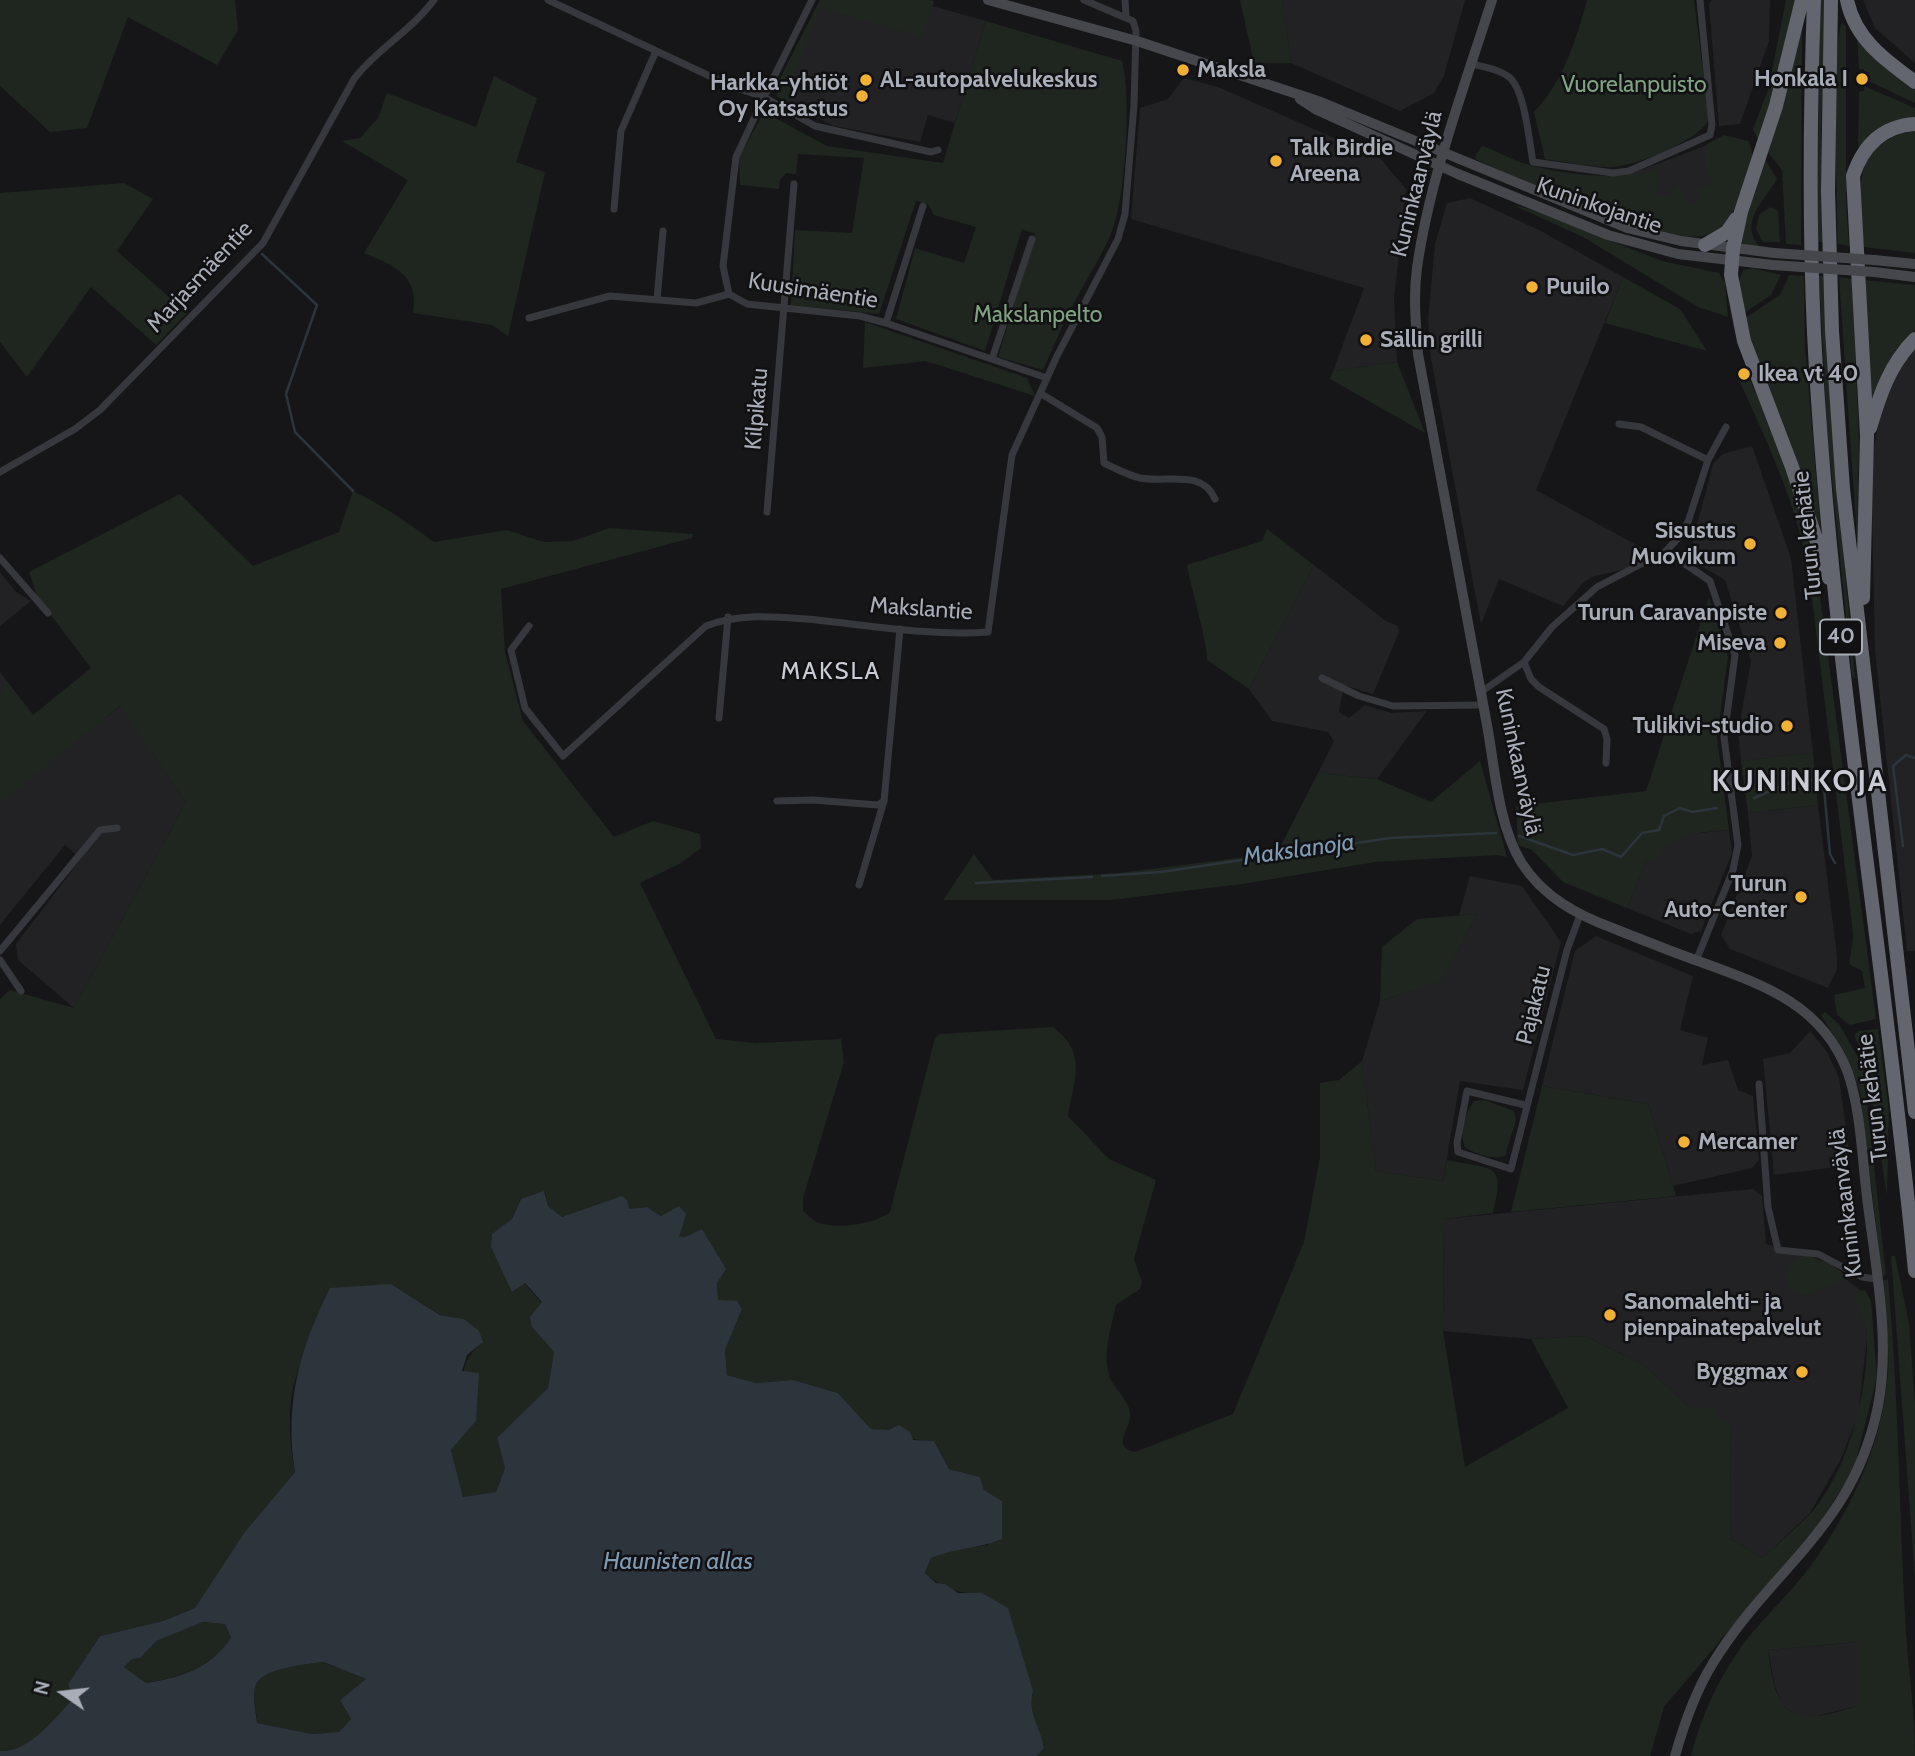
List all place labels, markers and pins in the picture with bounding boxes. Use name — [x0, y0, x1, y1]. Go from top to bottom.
place label: Maksla — [1197, 56, 1266, 84]
marker: Maksla — [1175, 62, 1191, 78]
place label: Honkala I — [1754, 65, 1848, 93]
place label: AL-autopalvelukeskus — [880, 66, 1097, 94]
place label: Harkka-yhtiöt Oy Katsastus — [710, 69, 848, 123]
marker: Honkala I — [1854, 71, 1870, 87]
marker: AL-autopalvelukeskus — [858, 72, 874, 88]
marker: Harkka-yhtiöt Oy Katsastus — [854, 88, 870, 104]
place label: Talk Birdie Areena — [1290, 134, 1393, 188]
marker: Talk Birdie Areena — [1268, 153, 1284, 169]
place label: Puuilo — [1546, 273, 1610, 301]
marker: Puuilo — [1524, 279, 1540, 295]
place label: Sällin grilli — [1380, 326, 1483, 354]
marker: Sällin grilli — [1358, 332, 1374, 348]
place label: Ikea vt 40 — [1758, 360, 1858, 388]
marker: Ikea vt 40 — [1736, 366, 1752, 382]
place label: Sisustus Muovikum — [1631, 517, 1736, 571]
marker: Sisustus Muovikum — [1742, 536, 1758, 552]
place label: Turun Caravanpiste — [1578, 599, 1767, 627]
marker: Turun Caravanpiste — [1773, 605, 1789, 621]
place label: Miseva — [1697, 629, 1766, 657]
marker: Miseva — [1772, 635, 1788, 651]
place label: Tulikivi-studio — [1633, 712, 1773, 740]
marker: Tulikivi-studio — [1779, 718, 1795, 734]
place label: Turun Auto-Center — [1664, 870, 1787, 924]
marker: Turun Auto-Center — [1793, 889, 1809, 905]
place label: Mercamer — [1698, 1128, 1797, 1156]
marker: Mercamer — [1676, 1134, 1692, 1150]
place label: Sanomalehti- ja pienpainatepalvelut — [1624, 1288, 1821, 1342]
marker: Sanomalehti- ja pienpainatepalvelut — [1602, 1307, 1618, 1323]
place label: Byggmax — [1696, 1358, 1788, 1386]
marker: Byggmax — [1794, 1364, 1810, 1380]

